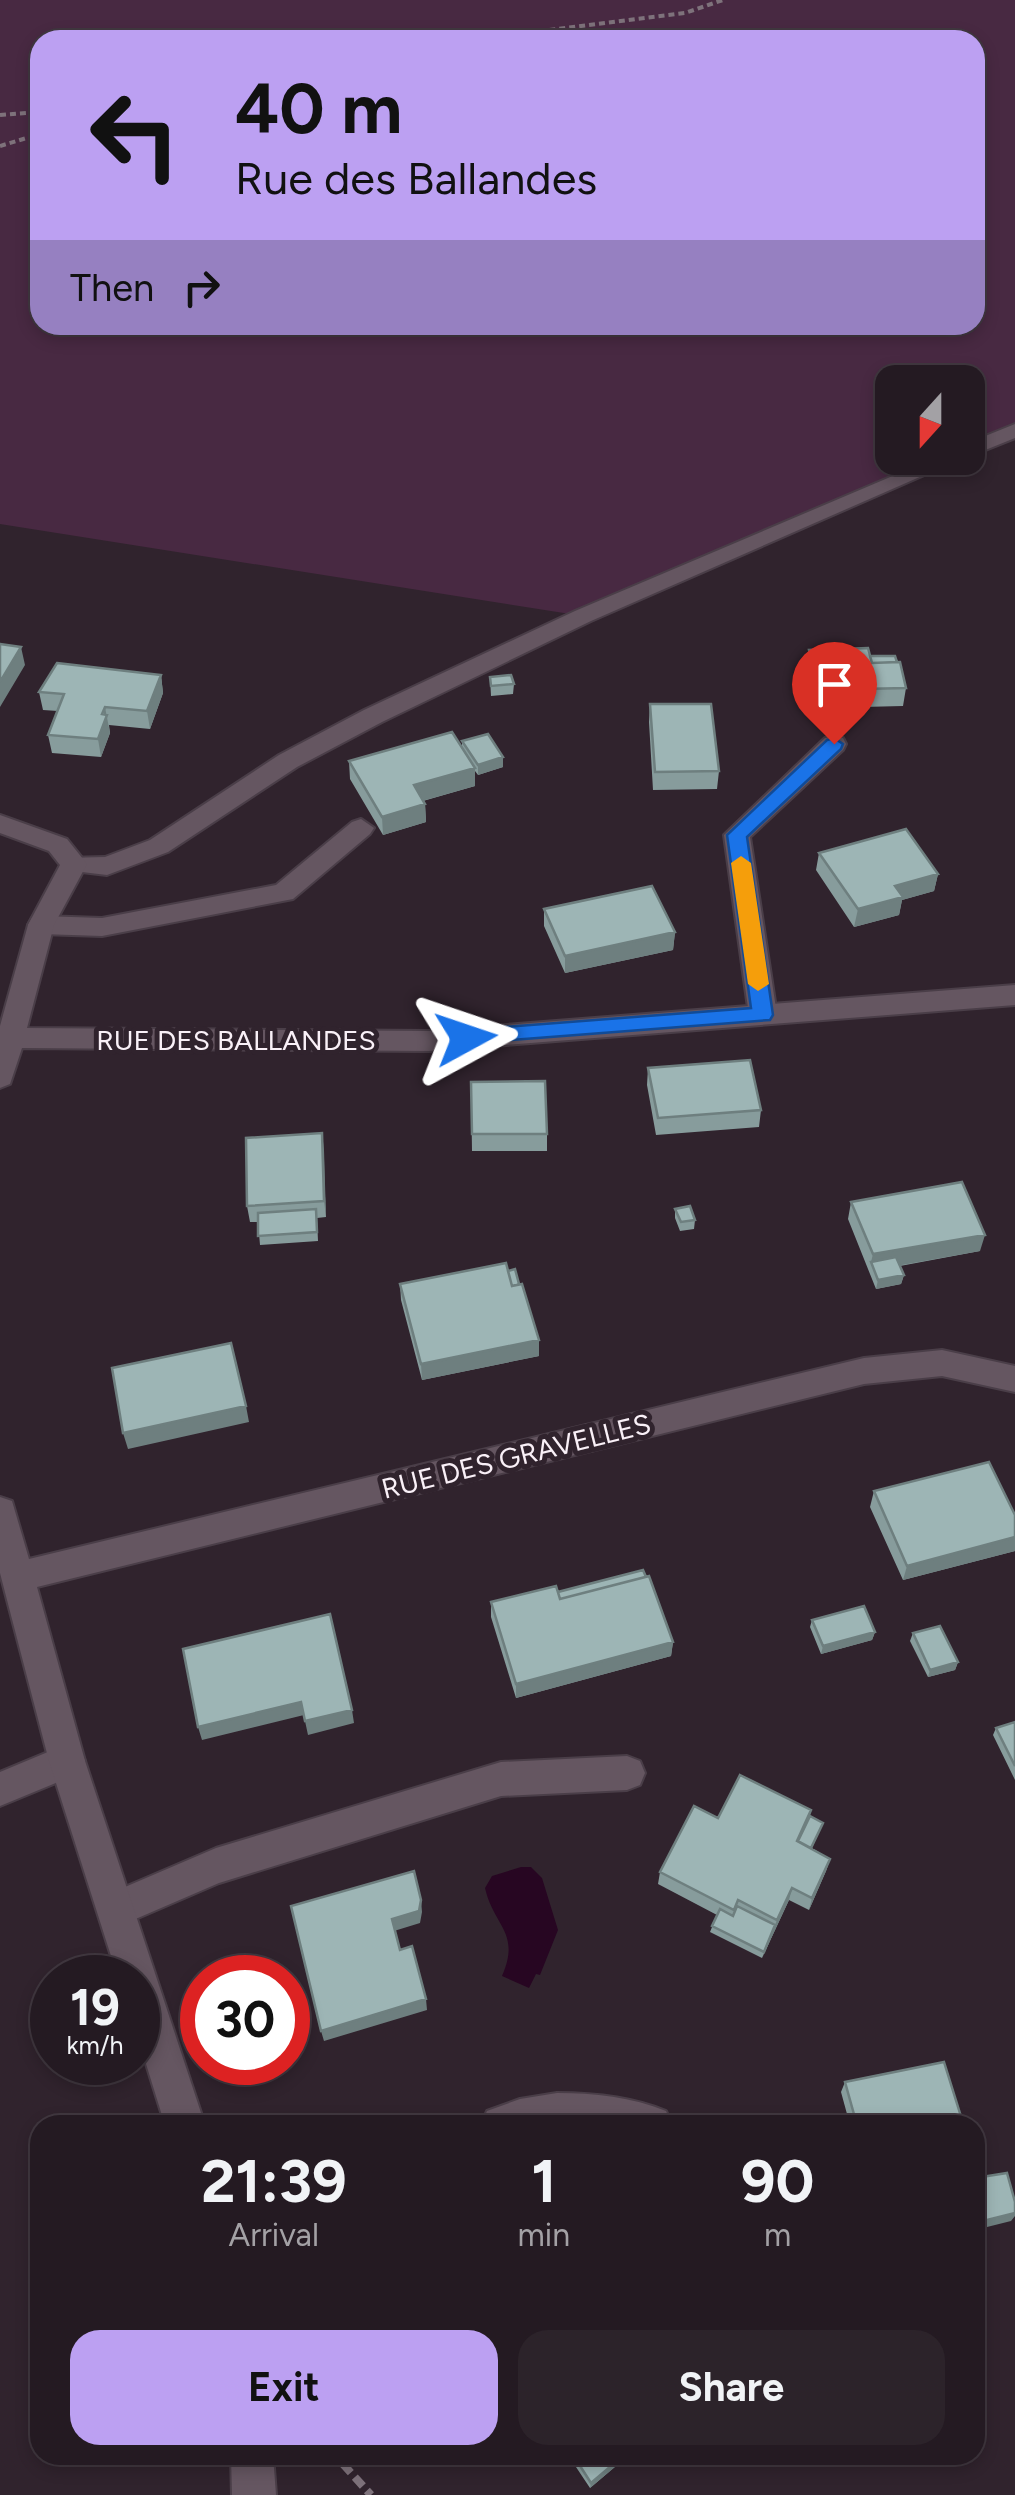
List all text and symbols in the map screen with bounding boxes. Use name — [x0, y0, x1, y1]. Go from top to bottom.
text: 40 m — [235, 66, 402, 151]
icon: left — [70, 70, 200, 200]
text: Rue des Ballandes — [235, 151, 597, 205]
icon: right — [174, 260, 229, 315]
text: Then — [70, 265, 154, 311]
north arrow — [875, 365, 985, 475]
map controls — [875, 365, 985, 475]
pin — [792, 642, 877, 745]
icon: arrive — [807, 657, 862, 712]
position arrow — [414, 986, 518, 1090]
street label: RUE DES BALLANDES — [96, 1023, 376, 1057]
street label: RUE DES GRAVELLES — [378, 1406, 654, 1506]
speed limit sign: 30 — [180, 1955, 310, 2085]
text: 19 — [70, 1977, 120, 2038]
text: km/h — [66, 2030, 124, 2060]
text: 21:39 — [201, 2145, 347, 2217]
text: 1 — [531, 2145, 556, 2217]
text: 90 — [741, 2145, 814, 2217]
text: Arrival — [229, 2216, 319, 2254]
text: min — [518, 2216, 570, 2254]
text: m — [764, 2216, 791, 2254]
button: Exit — [70, 2330, 498, 2445]
button: Share — [518, 2330, 945, 2445]

